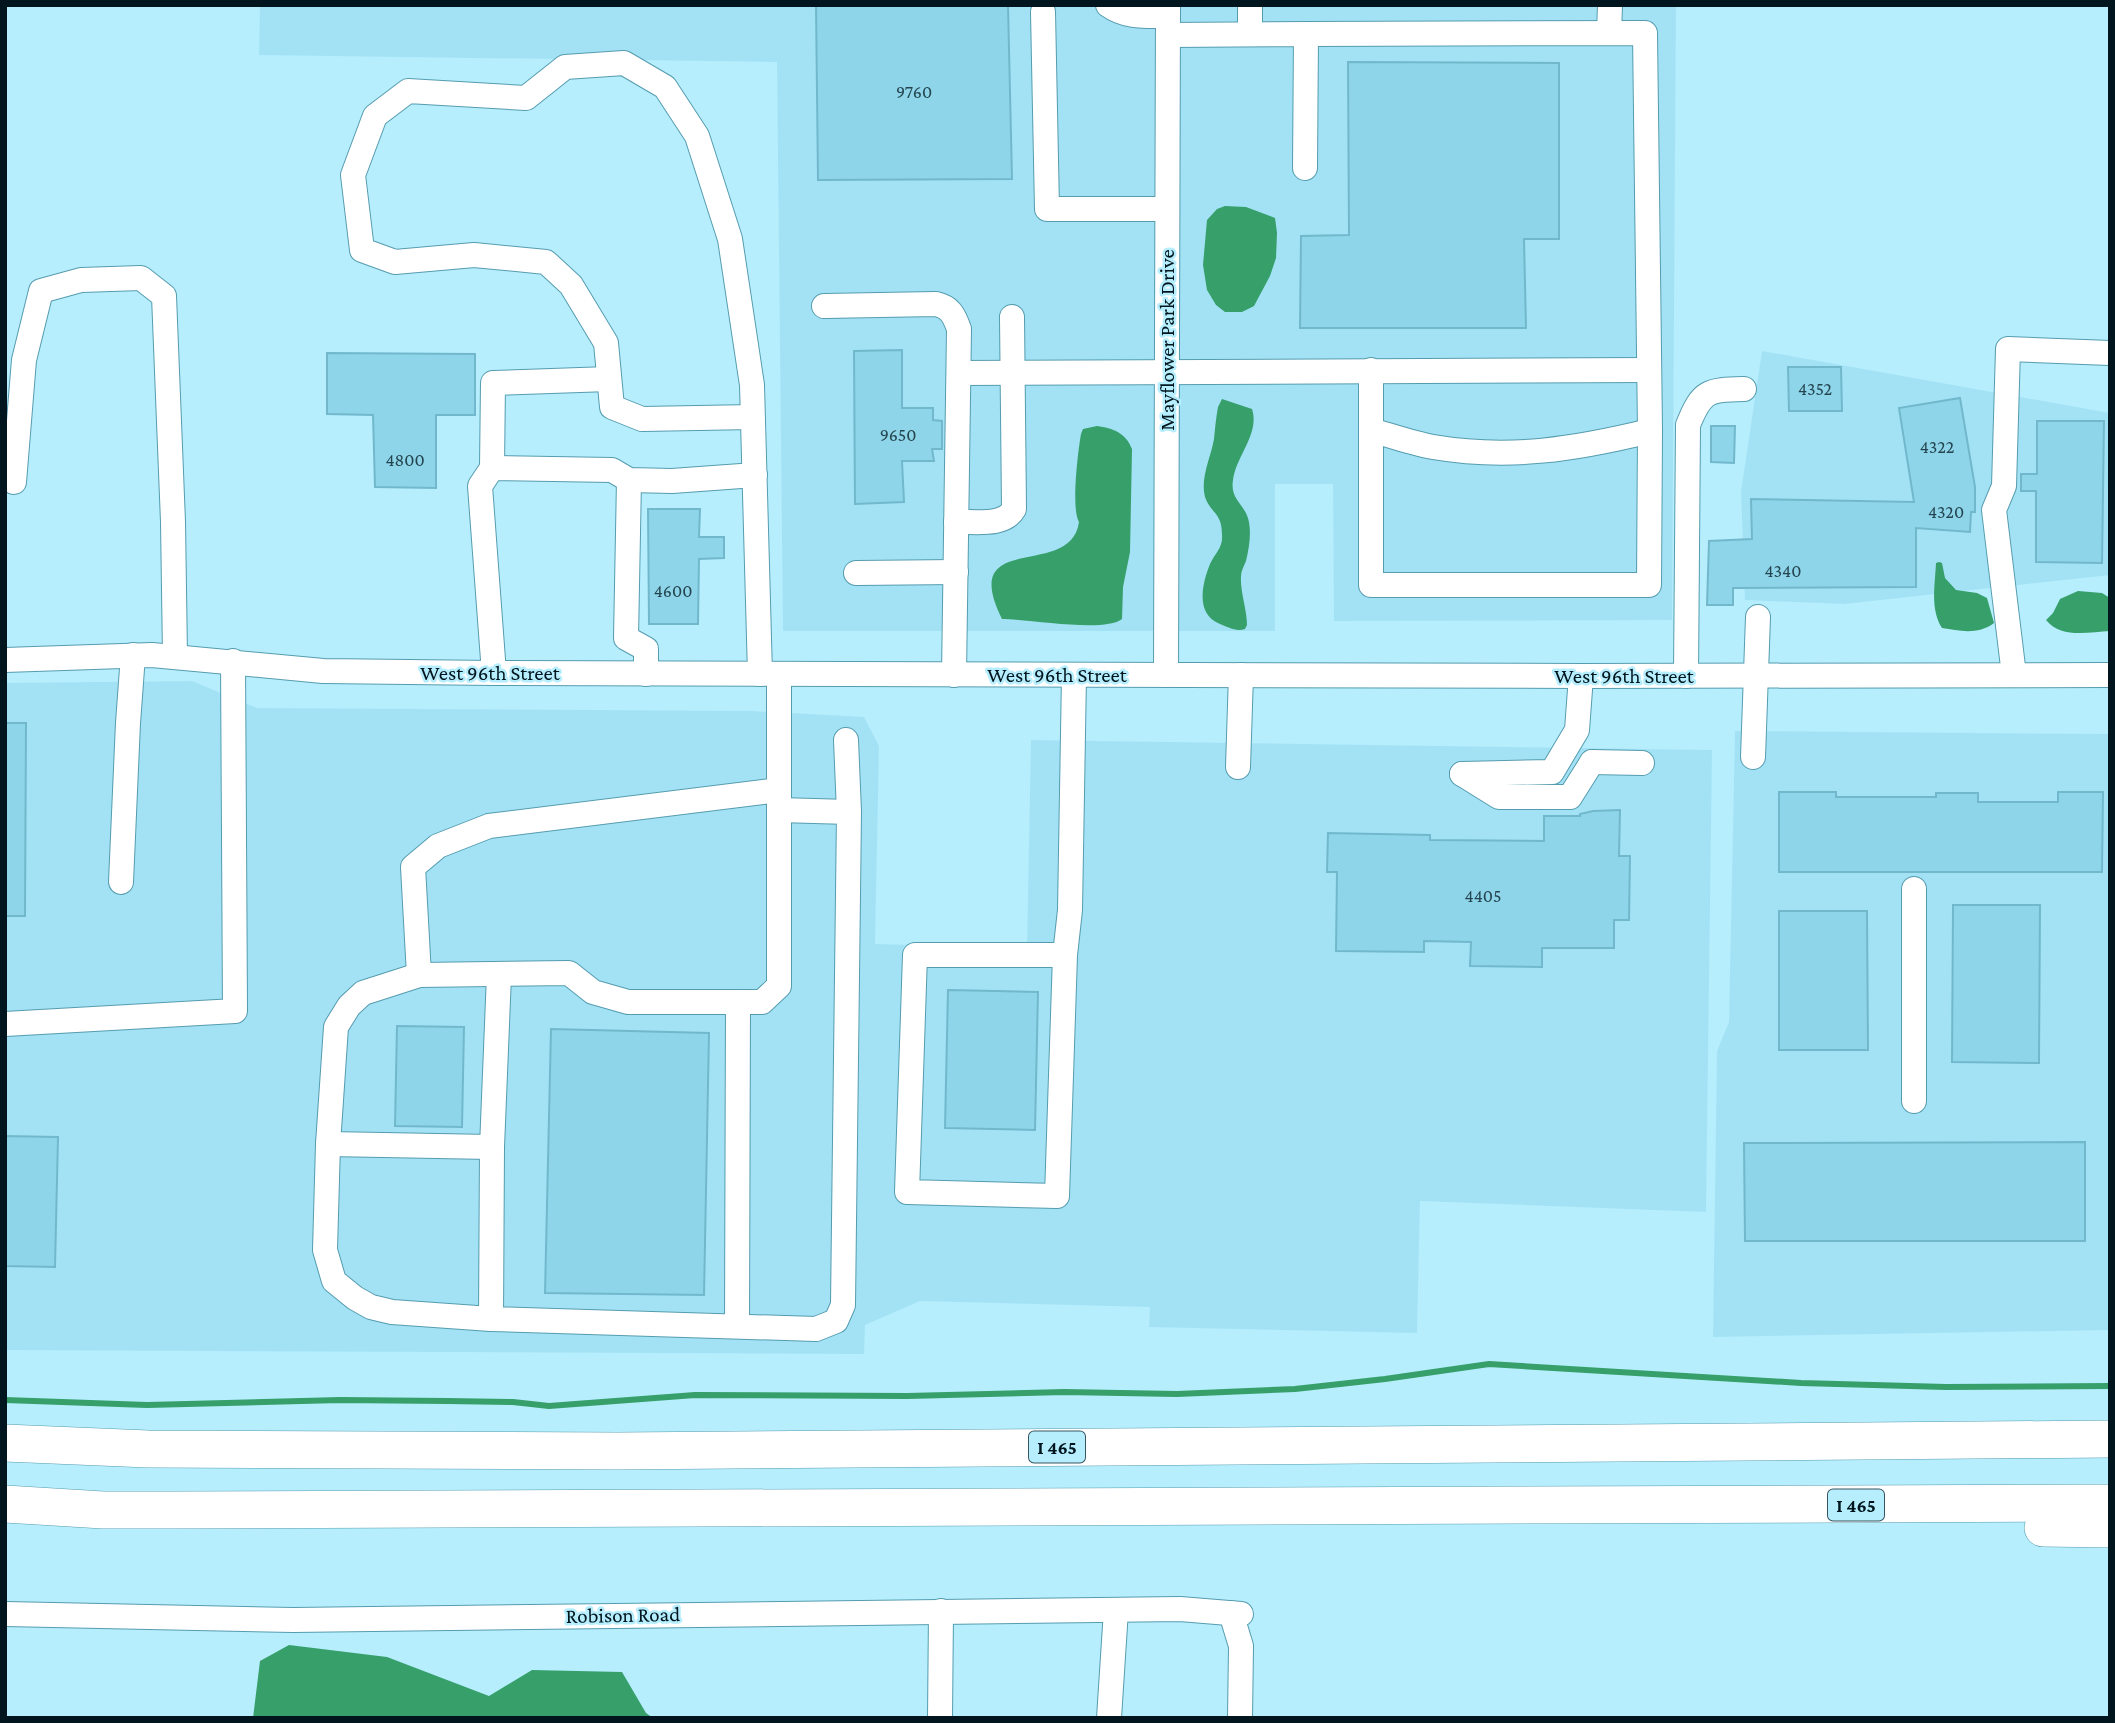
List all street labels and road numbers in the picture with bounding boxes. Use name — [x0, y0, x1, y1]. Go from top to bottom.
street label: Mayflower Park Drive — [1155, 249, 1179, 431]
street label: West 96th Street — [420, 661, 561, 685]
street label: West 96th Street — [987, 663, 1128, 687]
street label: West 96th Street — [1554, 664, 1695, 688]
road number: I 465 — [1029, 1432, 1085, 1462]
road number: I 465 — [1828, 1490, 1884, 1520]
street label: Robison Road — [566, 1602, 680, 1628]

